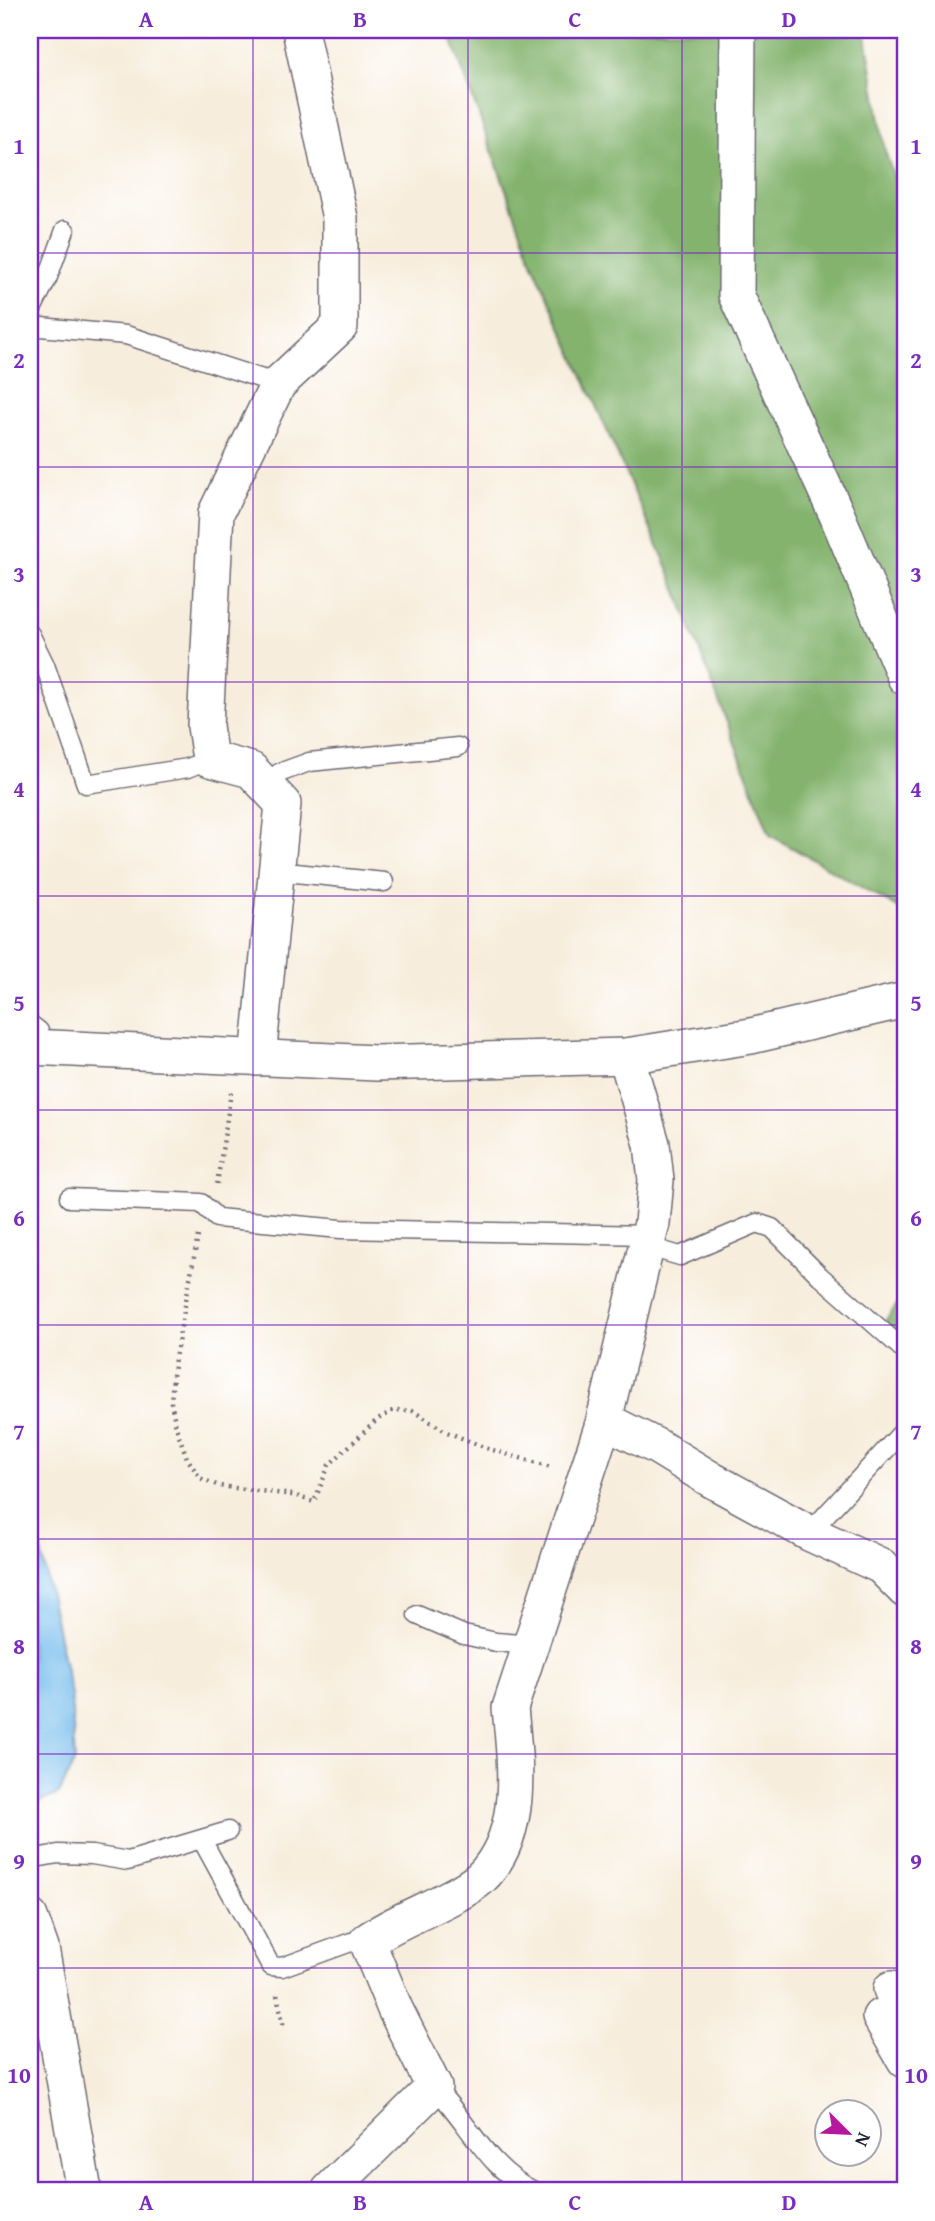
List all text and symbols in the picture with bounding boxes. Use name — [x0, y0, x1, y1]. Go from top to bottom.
text: A — [139, 2, 154, 35]
text: B — [353, 2, 367, 35]
text: C — [568, 2, 582, 35]
text: D — [782, 2, 797, 35]
text: 1 — [13, 129, 25, 162]
text: 1 — [910, 129, 922, 162]
text: 2 — [13, 343, 25, 376]
text: 2 — [910, 343, 922, 376]
text: 3 — [13, 557, 25, 590]
text: 3 — [910, 557, 922, 590]
text: 4 — [13, 772, 25, 805]
text: 4 — [910, 772, 922, 805]
text: 5 — [13, 986, 25, 1019]
text: 5 — [910, 986, 922, 1019]
text: 6 — [13, 1201, 25, 1234]
text: 6 — [910, 1201, 922, 1234]
text: 7 — [13, 1415, 25, 1448]
text: 7 — [910, 1415, 922, 1448]
text: 8 — [13, 1629, 25, 1662]
text: 8 — [910, 1629, 922, 1662]
text: 9 — [13, 1844, 25, 1877]
text: 9 — [910, 1844, 922, 1877]
text: 10 — [7, 2058, 31, 2091]
text: 10 — [904, 2058, 928, 2091]
north arrow — [813, 2098, 883, 2168]
text: N — [848, 2128, 879, 2152]
text: A — [139, 2185, 154, 2218]
text: B — [353, 2185, 367, 2218]
text: C — [568, 2185, 582, 2218]
text: D — [782, 2185, 797, 2218]

